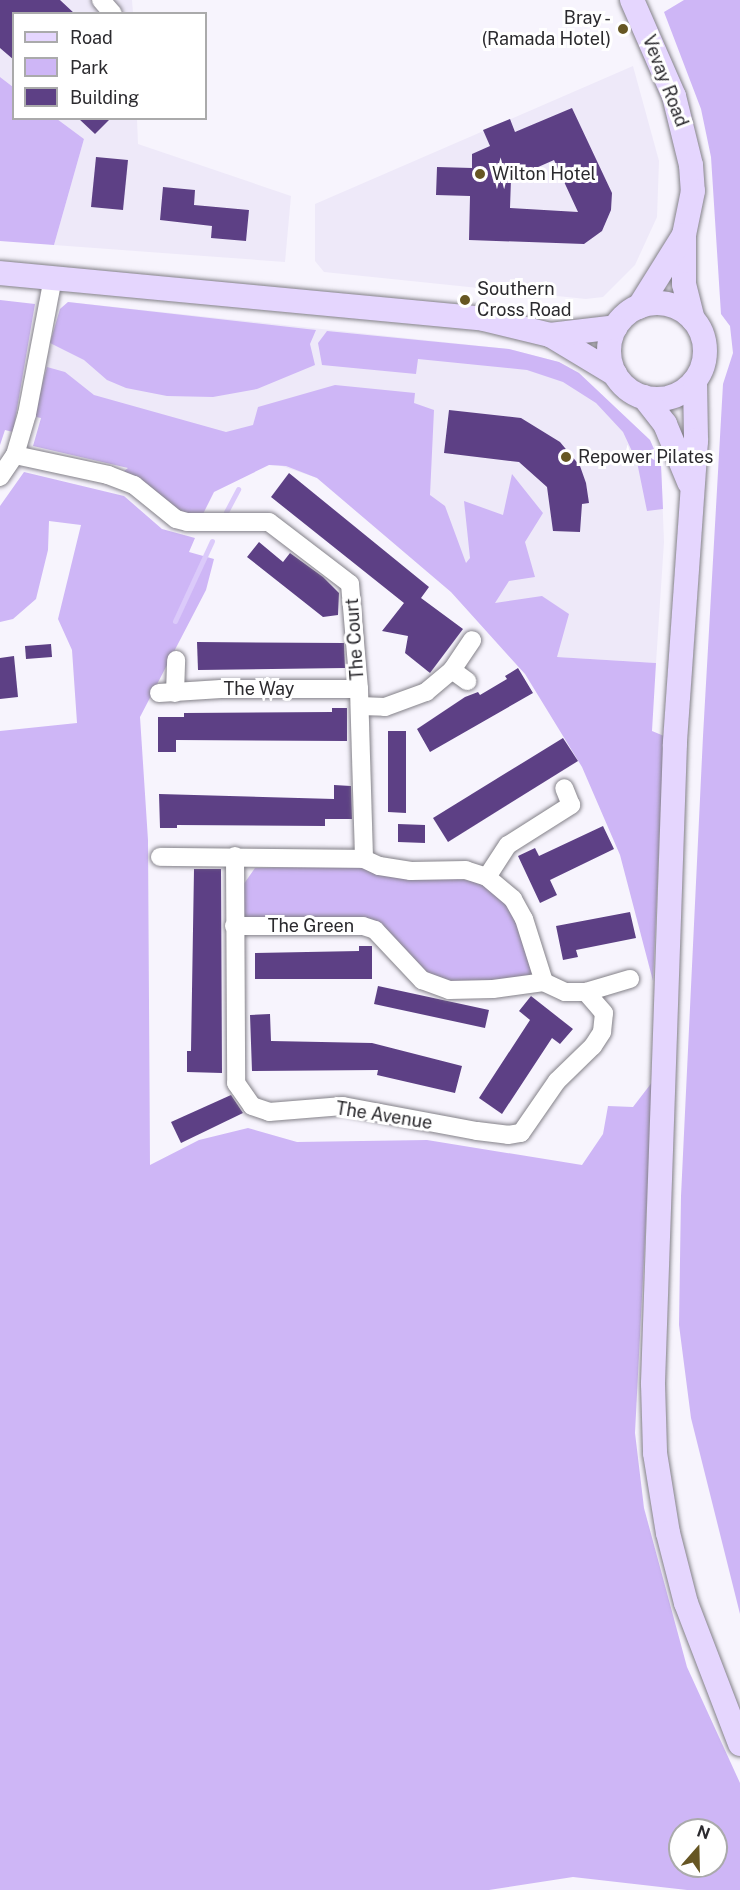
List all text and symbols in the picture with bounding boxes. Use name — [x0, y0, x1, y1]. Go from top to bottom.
place label: Bray - (Ramada Hotel) — [482, 8, 611, 50]
legend — [12, 12, 207, 120]
marker: Bray - (Ramada Hotel) — [616, 22, 630, 36]
text: Road — [70, 27, 113, 48]
street label: Vevay Road — [638, 32, 692, 130]
text: Park — [70, 57, 108, 78]
text: Building — [70, 87, 139, 108]
place label: Wilton Hotel — [492, 163, 596, 185]
marker: Wilton Hotel — [473, 167, 487, 181]
place label: Southern Cross Road — [477, 279, 572, 322]
marker: Southern Cross Road — [458, 293, 472, 307]
place label: Repower Pilates — [578, 446, 713, 468]
marker: Repower Pilates — [559, 450, 573, 464]
street label: The Court — [341, 597, 369, 681]
street label: The Way — [223, 678, 295, 700]
street label: The Green — [268, 915, 354, 937]
street label: The Avenue — [334, 1098, 434, 1134]
north arrow — [668, 1818, 728, 1878]
text: N — [695, 1821, 713, 1844]

